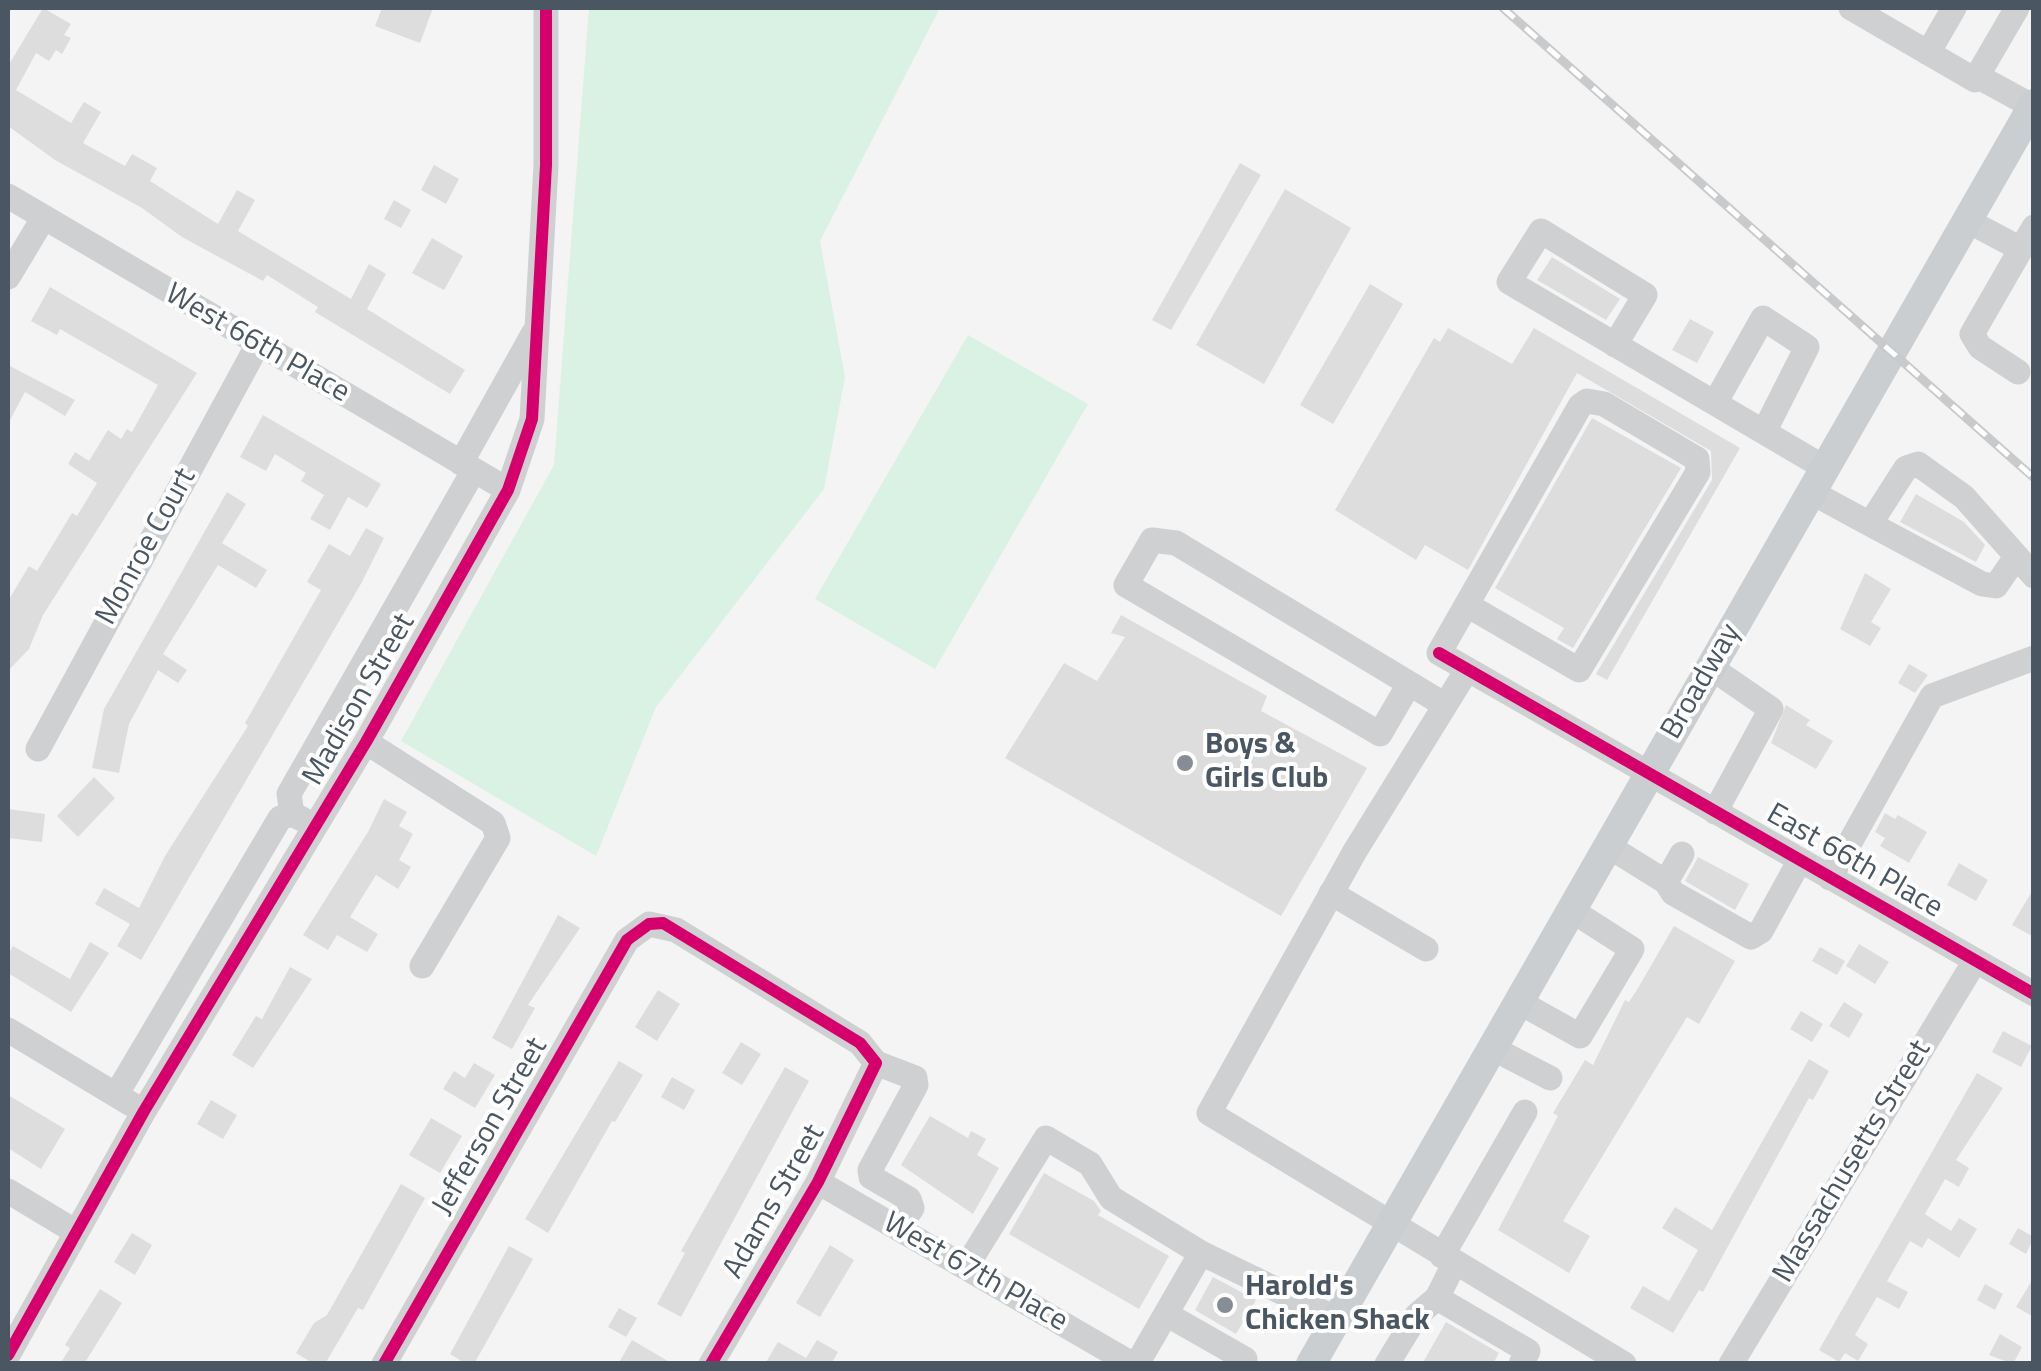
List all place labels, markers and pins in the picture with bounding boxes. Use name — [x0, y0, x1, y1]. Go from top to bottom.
place label: Boys & Girls Club — [1205, 728, 1328, 798]
marker: Boys & Girls Club — [1174, 752, 1196, 774]
place label: Harold's Chicken Shack — [1245, 1270, 1430, 1340]
marker: Harold's Chicken Shack — [1214, 1294, 1236, 1316]

